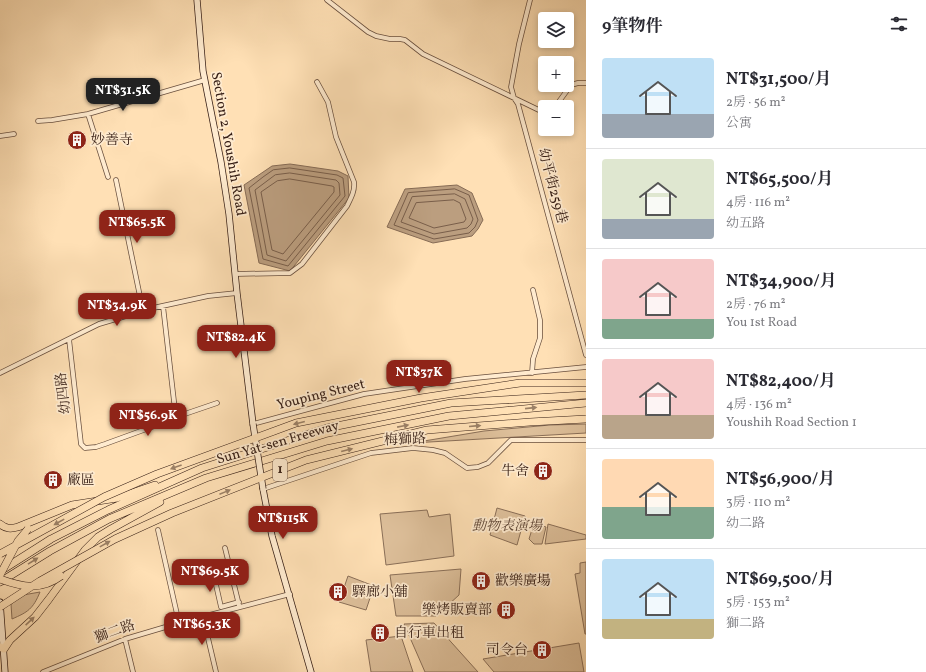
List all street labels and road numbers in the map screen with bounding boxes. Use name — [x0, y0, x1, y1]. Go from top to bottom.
street label: Section 2, Youshih Road — [206, 70, 250, 218]
street label: 幼平街259巷 — [533, 146, 571, 226]
street label: 幼四路 — [52, 371, 76, 415]
street label: Youping Street — [275, 375, 367, 415]
street label: Sun Yat-sen Freeway — [214, 416, 342, 470]
street label: 梅獅路 — [384, 429, 426, 451]
road number: 1 — [273, 459, 287, 481]
street label: 獅二路 — [92, 616, 138, 648]

